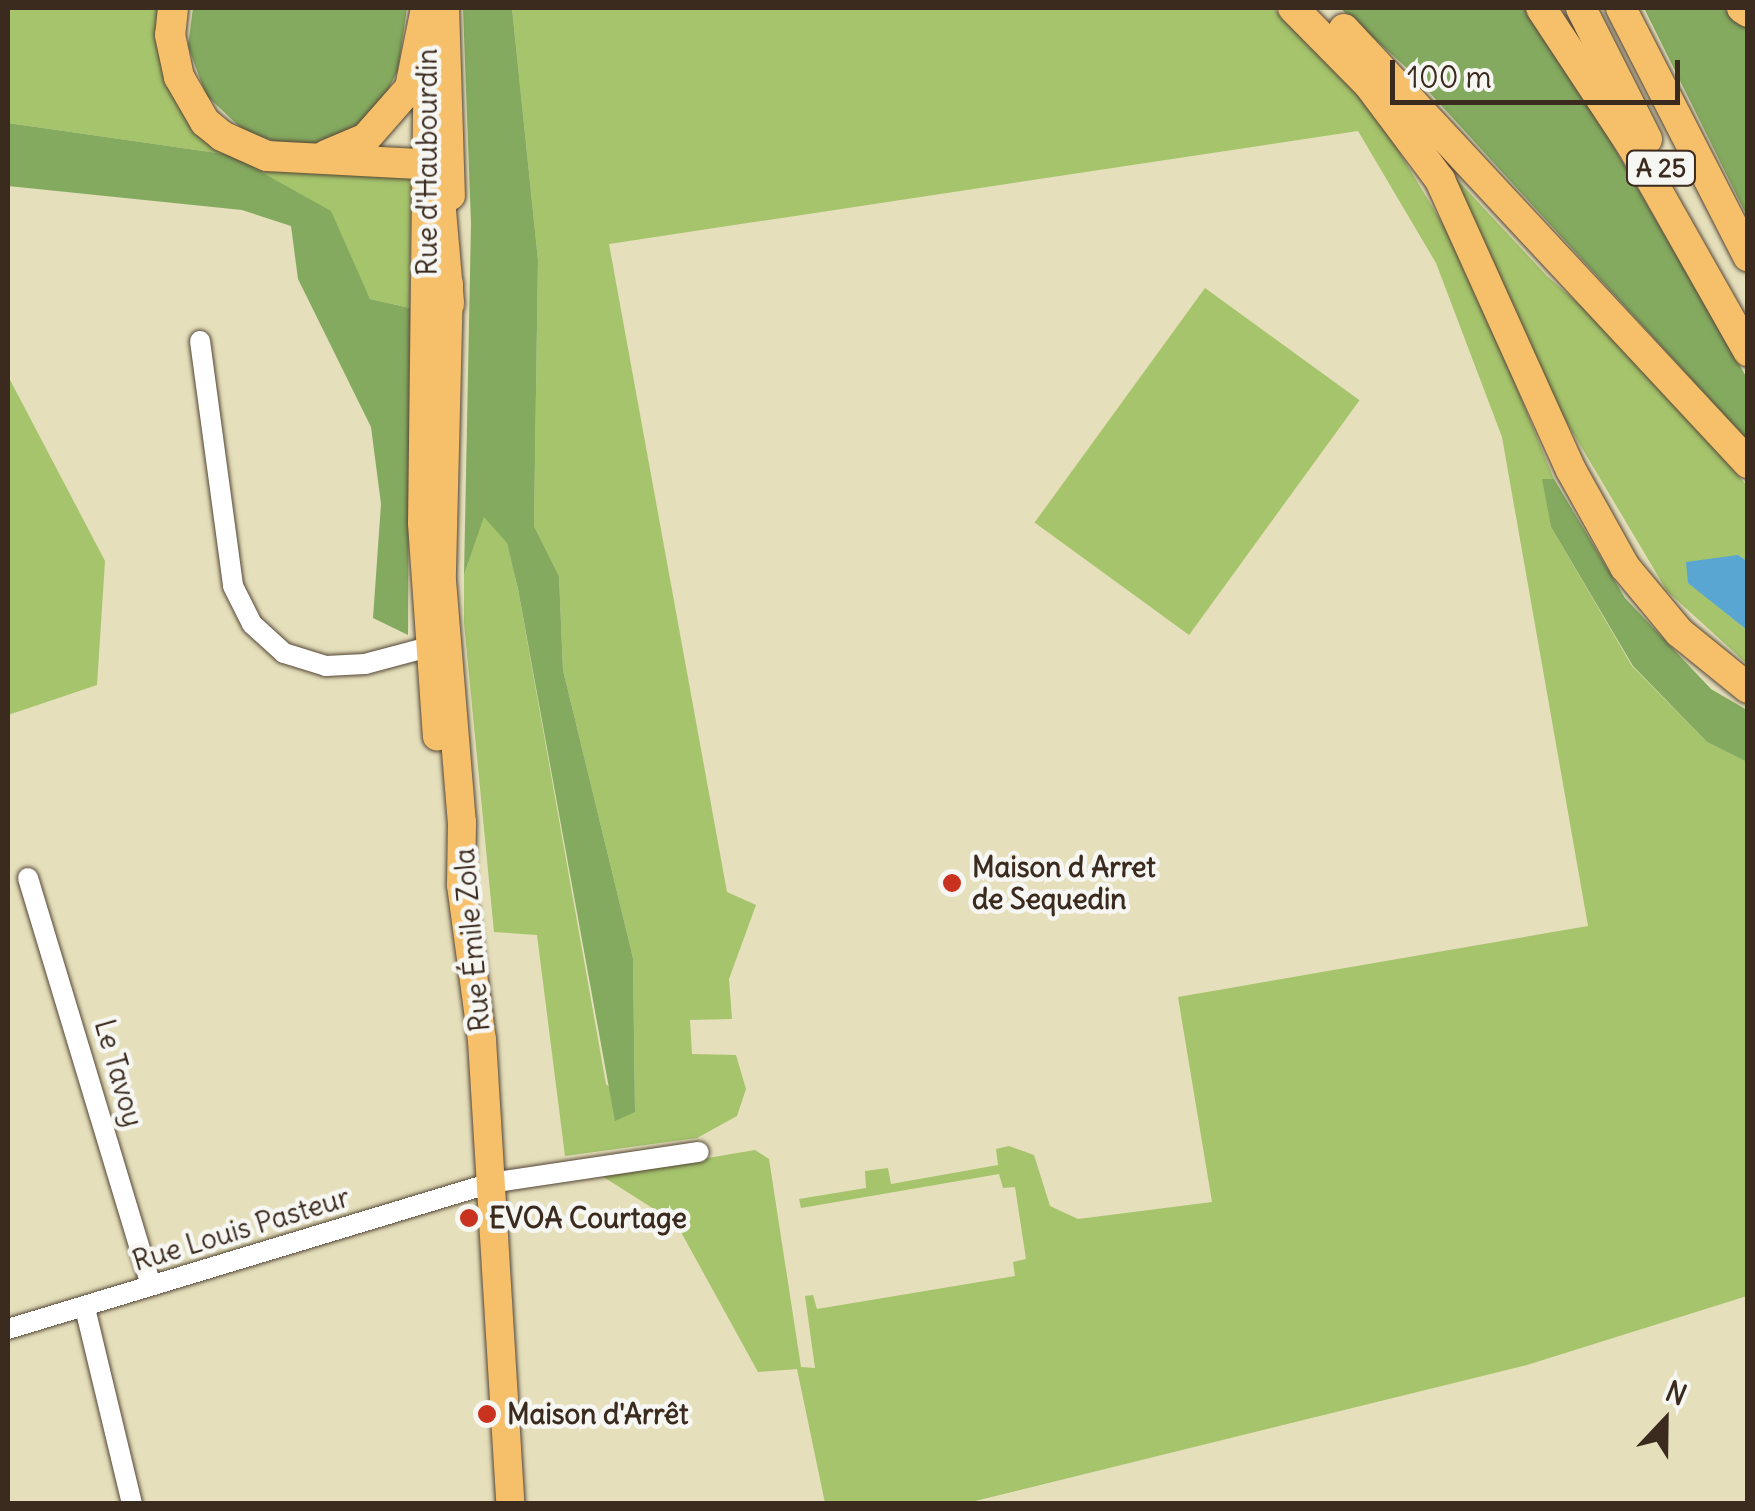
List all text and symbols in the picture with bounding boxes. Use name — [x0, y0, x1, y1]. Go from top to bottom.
scale bar — [1395, 40, 1685, 102]
street label: Rue d'Haubourdin — [410, 48, 444, 276]
text: 100 m — [1407, 58, 1492, 96]
road number: A 25 — [1624, 148, 1698, 188]
street label: Rue Émile Zola — [447, 847, 497, 1033]
place label: Maison d Arret de Sequedin — [972, 850, 1156, 916]
marker: Maison d Arret de Sequedin — [941, 872, 963, 894]
street label: Le Tavoy — [88, 1015, 150, 1131]
street label: Rue Louis Pasteur — [128, 1180, 354, 1278]
place label: EVOA Courtage — [489, 1201, 687, 1235]
marker: EVOA Courtage — [458, 1207, 480, 1229]
north arrow — [1615, 1371, 1715, 1471]
text: N — [1661, 1373, 1692, 1413]
place label: Maison d'Arrêt — [507, 1397, 688, 1431]
marker: Maison d'Arrêt — [476, 1403, 498, 1425]

